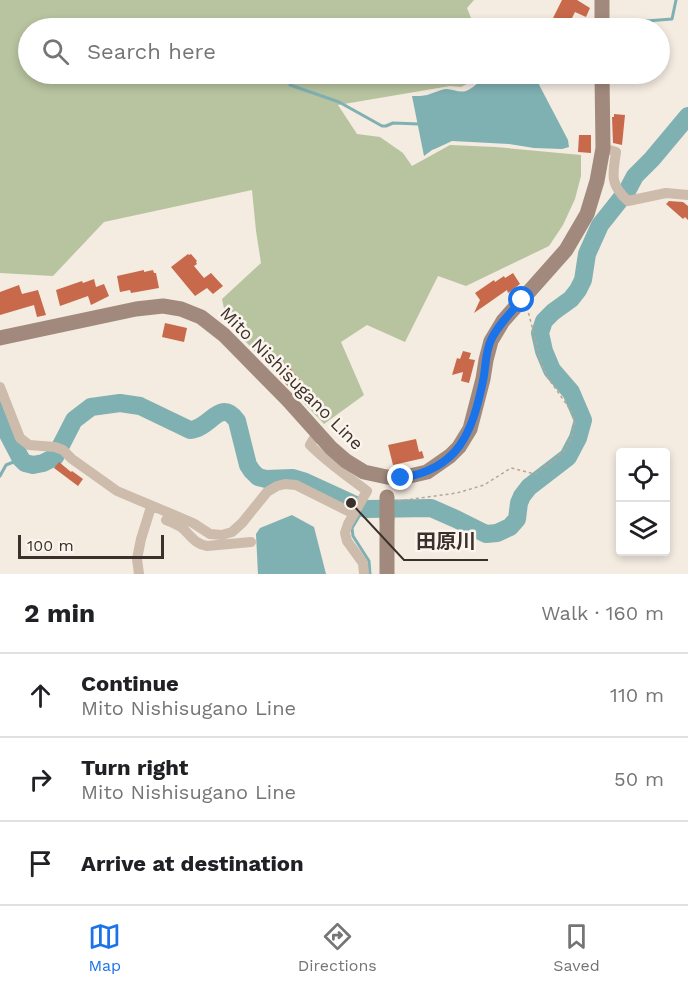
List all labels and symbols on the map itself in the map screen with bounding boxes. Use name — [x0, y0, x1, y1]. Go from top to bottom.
route start — [508, 286, 534, 312]
street label: Mito Nishisugano Line — [216, 302, 368, 454]
route end — [387, 464, 413, 490]
callout: 田原川 — [404, 522, 488, 560]
text: 田原川 — [416, 529, 476, 553]
scale bar — [18, 532, 164, 560]

